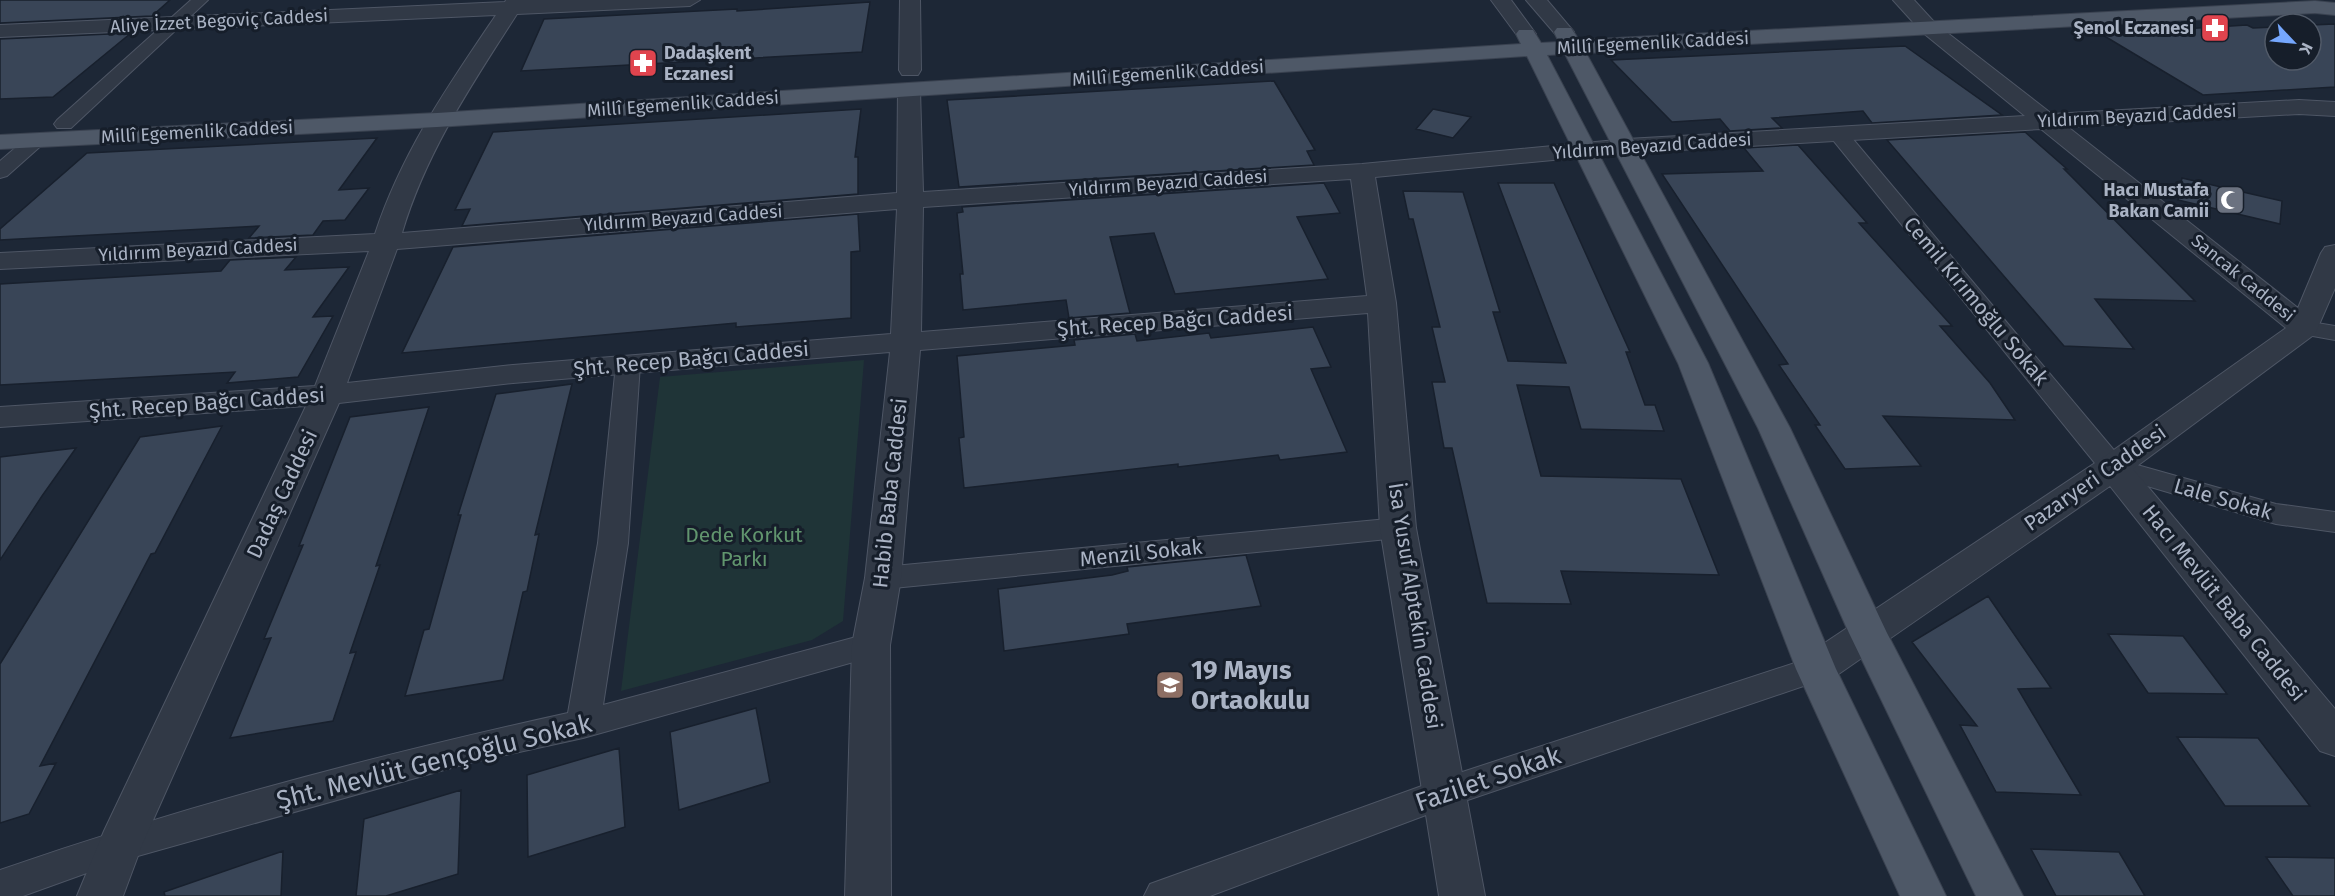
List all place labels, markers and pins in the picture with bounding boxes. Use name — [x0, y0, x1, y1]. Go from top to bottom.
pharmacy icon: Şenol Eczanesi — [2199, 12, 2231, 44]
place label: Şenol Eczanesi — [2074, 17, 2194, 39]
place label: Dadaşkent Eczanesi — [664, 42, 753, 85]
pharmacy icon: Dadaşkent Eczanesi — [627, 47, 659, 79]
place label: Hacı Mustafa Bakan Camii — [2104, 179, 2209, 222]
mosque icon: Hacı Mustafa Bakan Camii — [2214, 184, 2246, 216]
place label: 19 Mayıs Ortaokulu — [1191, 655, 1310, 716]
school or university icon: 19 Mayıs Ortaokulu — [1154, 669, 1186, 701]

